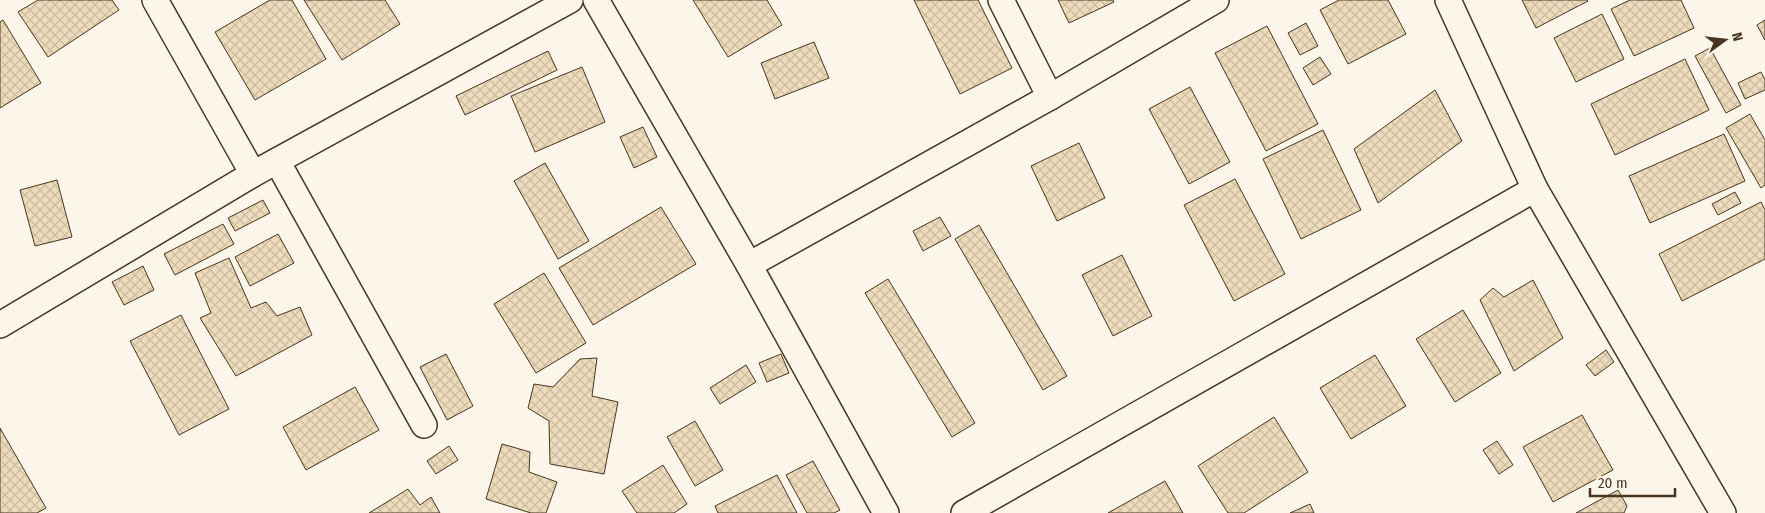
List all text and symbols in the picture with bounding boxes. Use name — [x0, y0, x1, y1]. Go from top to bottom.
north arrow — [1700, 15, 1750, 65]
text: N — [1728, 31, 1746, 43]
scale bar — [1590, 466, 1675, 498]
text: 20 m — [1598, 474, 1628, 492]

